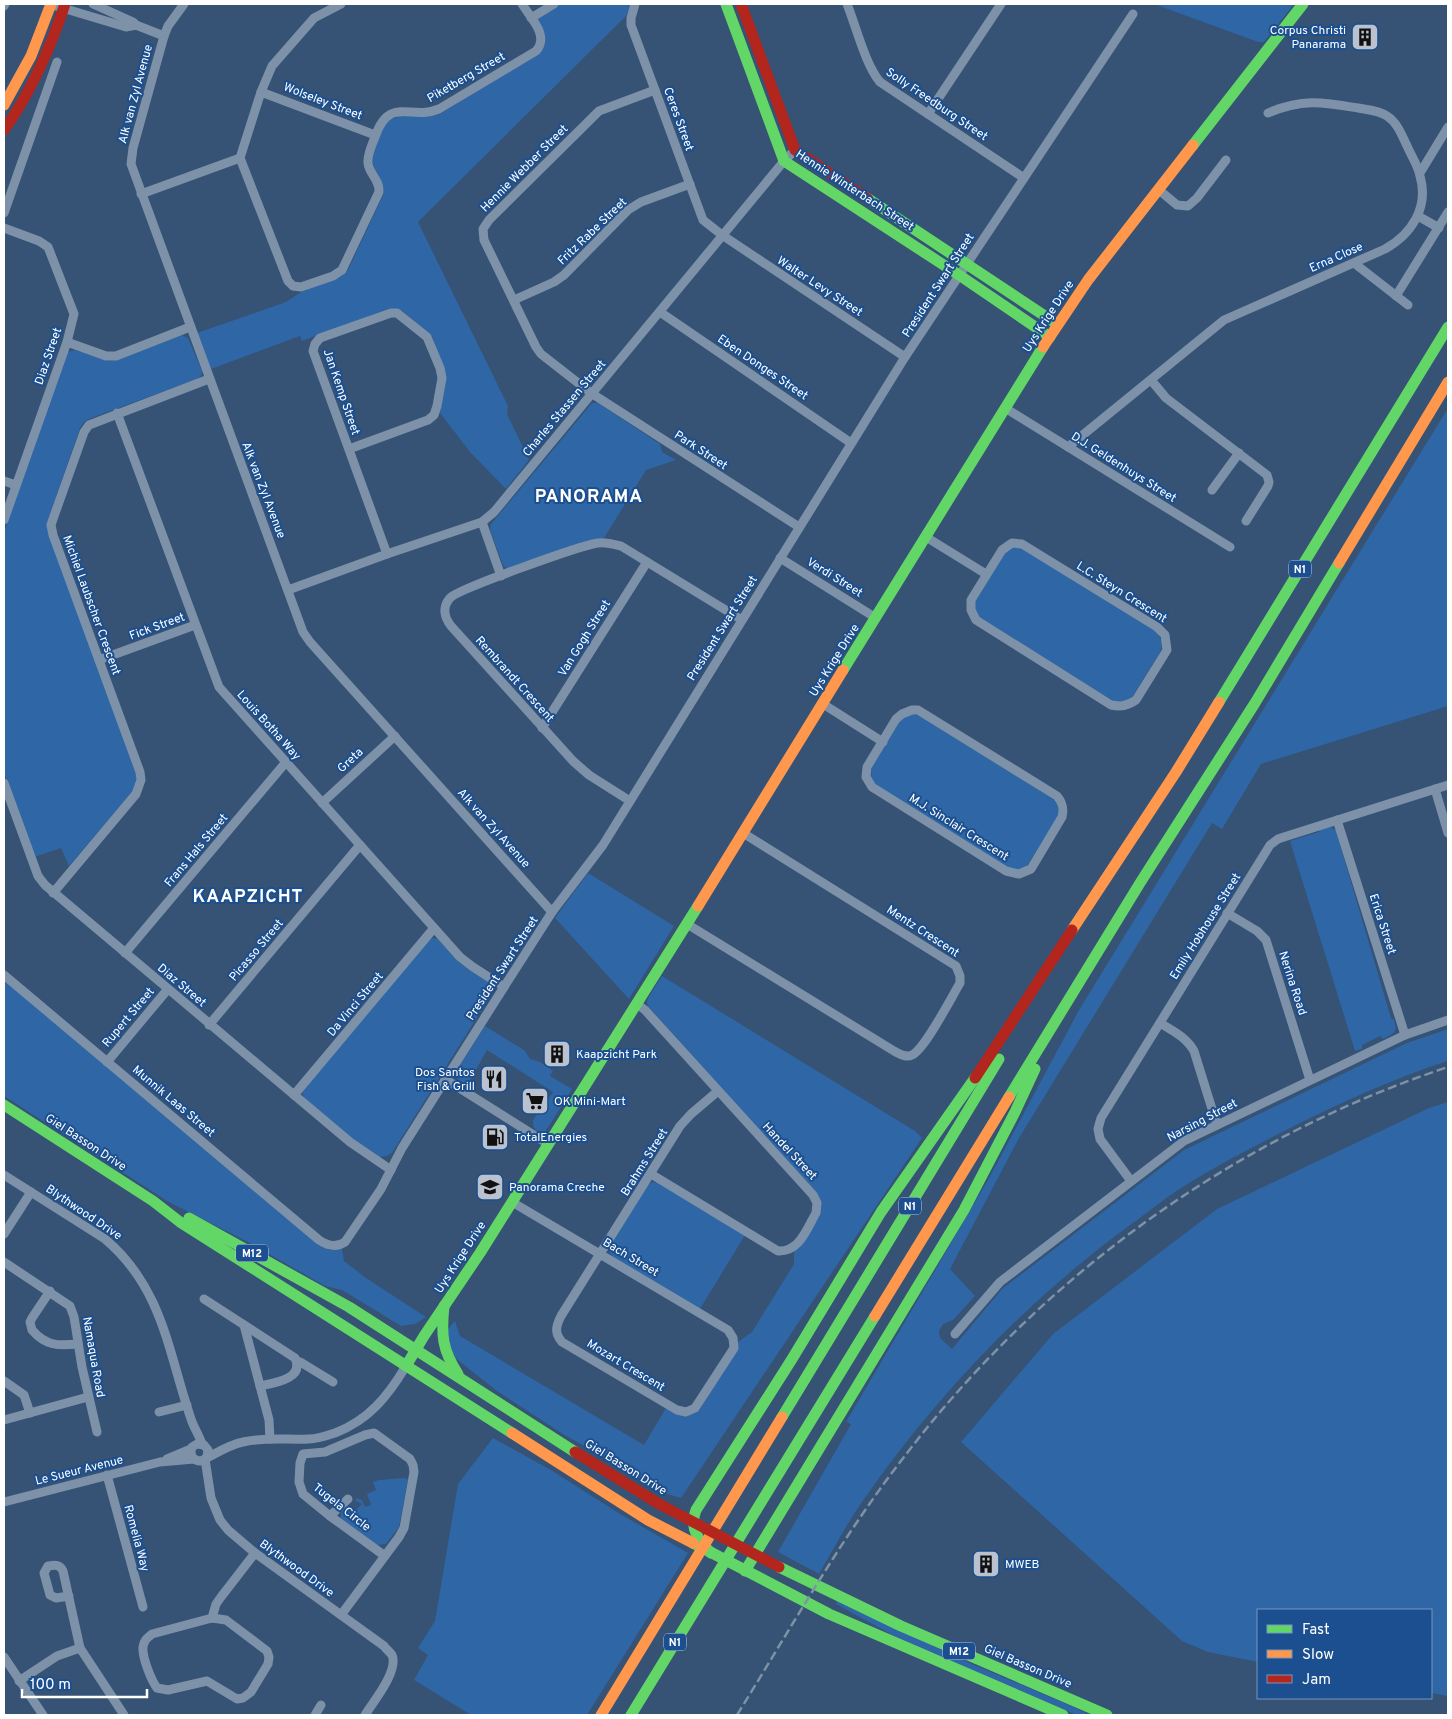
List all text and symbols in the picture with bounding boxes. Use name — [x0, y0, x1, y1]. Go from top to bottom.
building icon: Corpus Christi Panarama — [1350, 22, 1380, 52]
place label: Corpus Christi Panarama — [1270, 23, 1346, 53]
street label: Alk van Zyl Avenue — [115, 43, 157, 146]
street label: Piketberg Street — [425, 49, 508, 107]
street label: Solly Freedburg Street — [882, 65, 991, 145]
street label: Wolseley Street — [281, 80, 364, 124]
street label: Ceres Street — [659, 85, 697, 153]
street label: Hennie Webber Street — [477, 121, 572, 216]
street label: Hennie Winterbach Street — [792, 147, 917, 235]
street label: Fritz Rabe Street — [555, 195, 631, 269]
street label: President Swart Street — [899, 230, 979, 341]
street label: Erna Close — [1307, 239, 1366, 277]
street label: Walter Levy Street — [773, 253, 865, 321]
street label: Uys Krige Drive — [1020, 277, 1078, 356]
street label: Diaz Street — [32, 326, 66, 387]
street label: Eben Donges Street — [714, 331, 811, 404]
street label: Jan Kemp Street — [319, 347, 363, 437]
street label: Charles Stassen Street — [520, 357, 610, 460]
street label: Park Street — [671, 428, 730, 474]
street label: D.J. Geldenhuys Street — [1068, 429, 1179, 507]
street label: Alk van Zyl Avenue — [237, 440, 289, 541]
district label: PANORAMA — [535, 486, 643, 509]
street label: Michiel Laubscher Crescent — [58, 533, 124, 677]
street label: Verdi Street — [803, 554, 866, 601]
street label: L.C. Steyn Crescent — [1073, 559, 1170, 627]
road number: N1 — [1289, 560, 1311, 578]
street label: President Swart Street — [684, 573, 762, 684]
street label: Van Gogh Street — [555, 597, 615, 680]
street label: Fick Street — [127, 609, 187, 644]
street label: Uys Krige Drive — [806, 621, 864, 700]
street label: Rembrandt Crescent — [471, 633, 557, 726]
street label: Louis Botha Way — [233, 687, 304, 764]
street label: Greta — [334, 745, 367, 777]
street label: Alk van Zyl Avenue — [453, 785, 533, 872]
street label: M.J. Sinclair Crescent — [906, 791, 1011, 865]
street label: Frans Hals Street — [161, 811, 232, 891]
street label: Emily Hobhouse Street — [1167, 870, 1245, 983]
district label: KAAPZICHT — [193, 886, 303, 909]
street label: Erica Street — [1365, 892, 1399, 957]
street label: Mentz Crescent — [883, 902, 962, 961]
street label: President Swart Street — [463, 913, 543, 1024]
street label: Picasso Street — [226, 916, 287, 985]
street label: Nerina Road — [1274, 949, 1310, 1017]
street label: Diaz Street — [153, 961, 209, 1011]
street label: Da Vinci Street — [324, 969, 387, 1040]
street label: Rupert Street — [99, 984, 158, 1051]
building icon: Kaapzicht Park — [542, 1039, 572, 1069]
place label: Kaapzicht Park — [576, 1047, 657, 1063]
street label: Munnik Laas Street — [129, 1062, 218, 1141]
restaurant icon: Dos Santos Fish & Grill — [479, 1064, 509, 1094]
place label: Dos Santos Fish & Grill — [415, 1065, 475, 1095]
supermarket icon: OK Mini-Mart — [520, 1086, 550, 1116]
place label: OK Mini-Mart — [554, 1094, 626, 1110]
street label: Narsing Street — [1165, 1096, 1240, 1146]
street label: Giel Basson Drive — [42, 1111, 129, 1175]
street label: Handel Street — [758, 1119, 820, 1184]
fuel station icon: TotalEnergies — [480, 1122, 510, 1152]
street label: Brahms Street — [618, 1126, 672, 1199]
place label: TotalEnergies — [514, 1130, 587, 1146]
school or university icon: Panorama Creche — [475, 1172, 505, 1202]
place label: Panorama Creche — [509, 1180, 605, 1196]
street label: Blythwood Drive — [42, 1181, 125, 1244]
road number: N1 — [899, 1198, 921, 1214]
street label: Uys Krige Drive — [432, 1218, 490, 1297]
street label: Bach Street — [599, 1235, 662, 1281]
road number: M12 — [236, 1244, 268, 1262]
street label: Namaqua Road — [78, 1315, 108, 1399]
street label: Mozart Crescent — [583, 1336, 668, 1396]
street label: Giel Basson Drive — [581, 1436, 669, 1499]
street label: Le Sueur Avenue — [33, 1452, 125, 1490]
street label: Tugela Circle — [309, 1480, 374, 1535]
street label: Romelia Way — [119, 1503, 153, 1573]
street label: Blythwood Drive — [256, 1536, 337, 1601]
building icon: MWEB — [971, 1549, 1001, 1579]
place label: MWEB — [1005, 1557, 1040, 1573]
legend — [1257, 1609, 1432, 1699]
text: Fast — [1302, 1621, 1330, 1640]
road number: N1 — [664, 1634, 686, 1650]
street label: Giel Basson Drive — [981, 1641, 1074, 1693]
road number: M12 — [943, 1642, 975, 1660]
text: Slow — [1302, 1646, 1334, 1665]
scale bar — [22, 1666, 148, 1698]
text: Jam — [1302, 1671, 1331, 1690]
text: 100 m — [30, 1676, 71, 1695]

